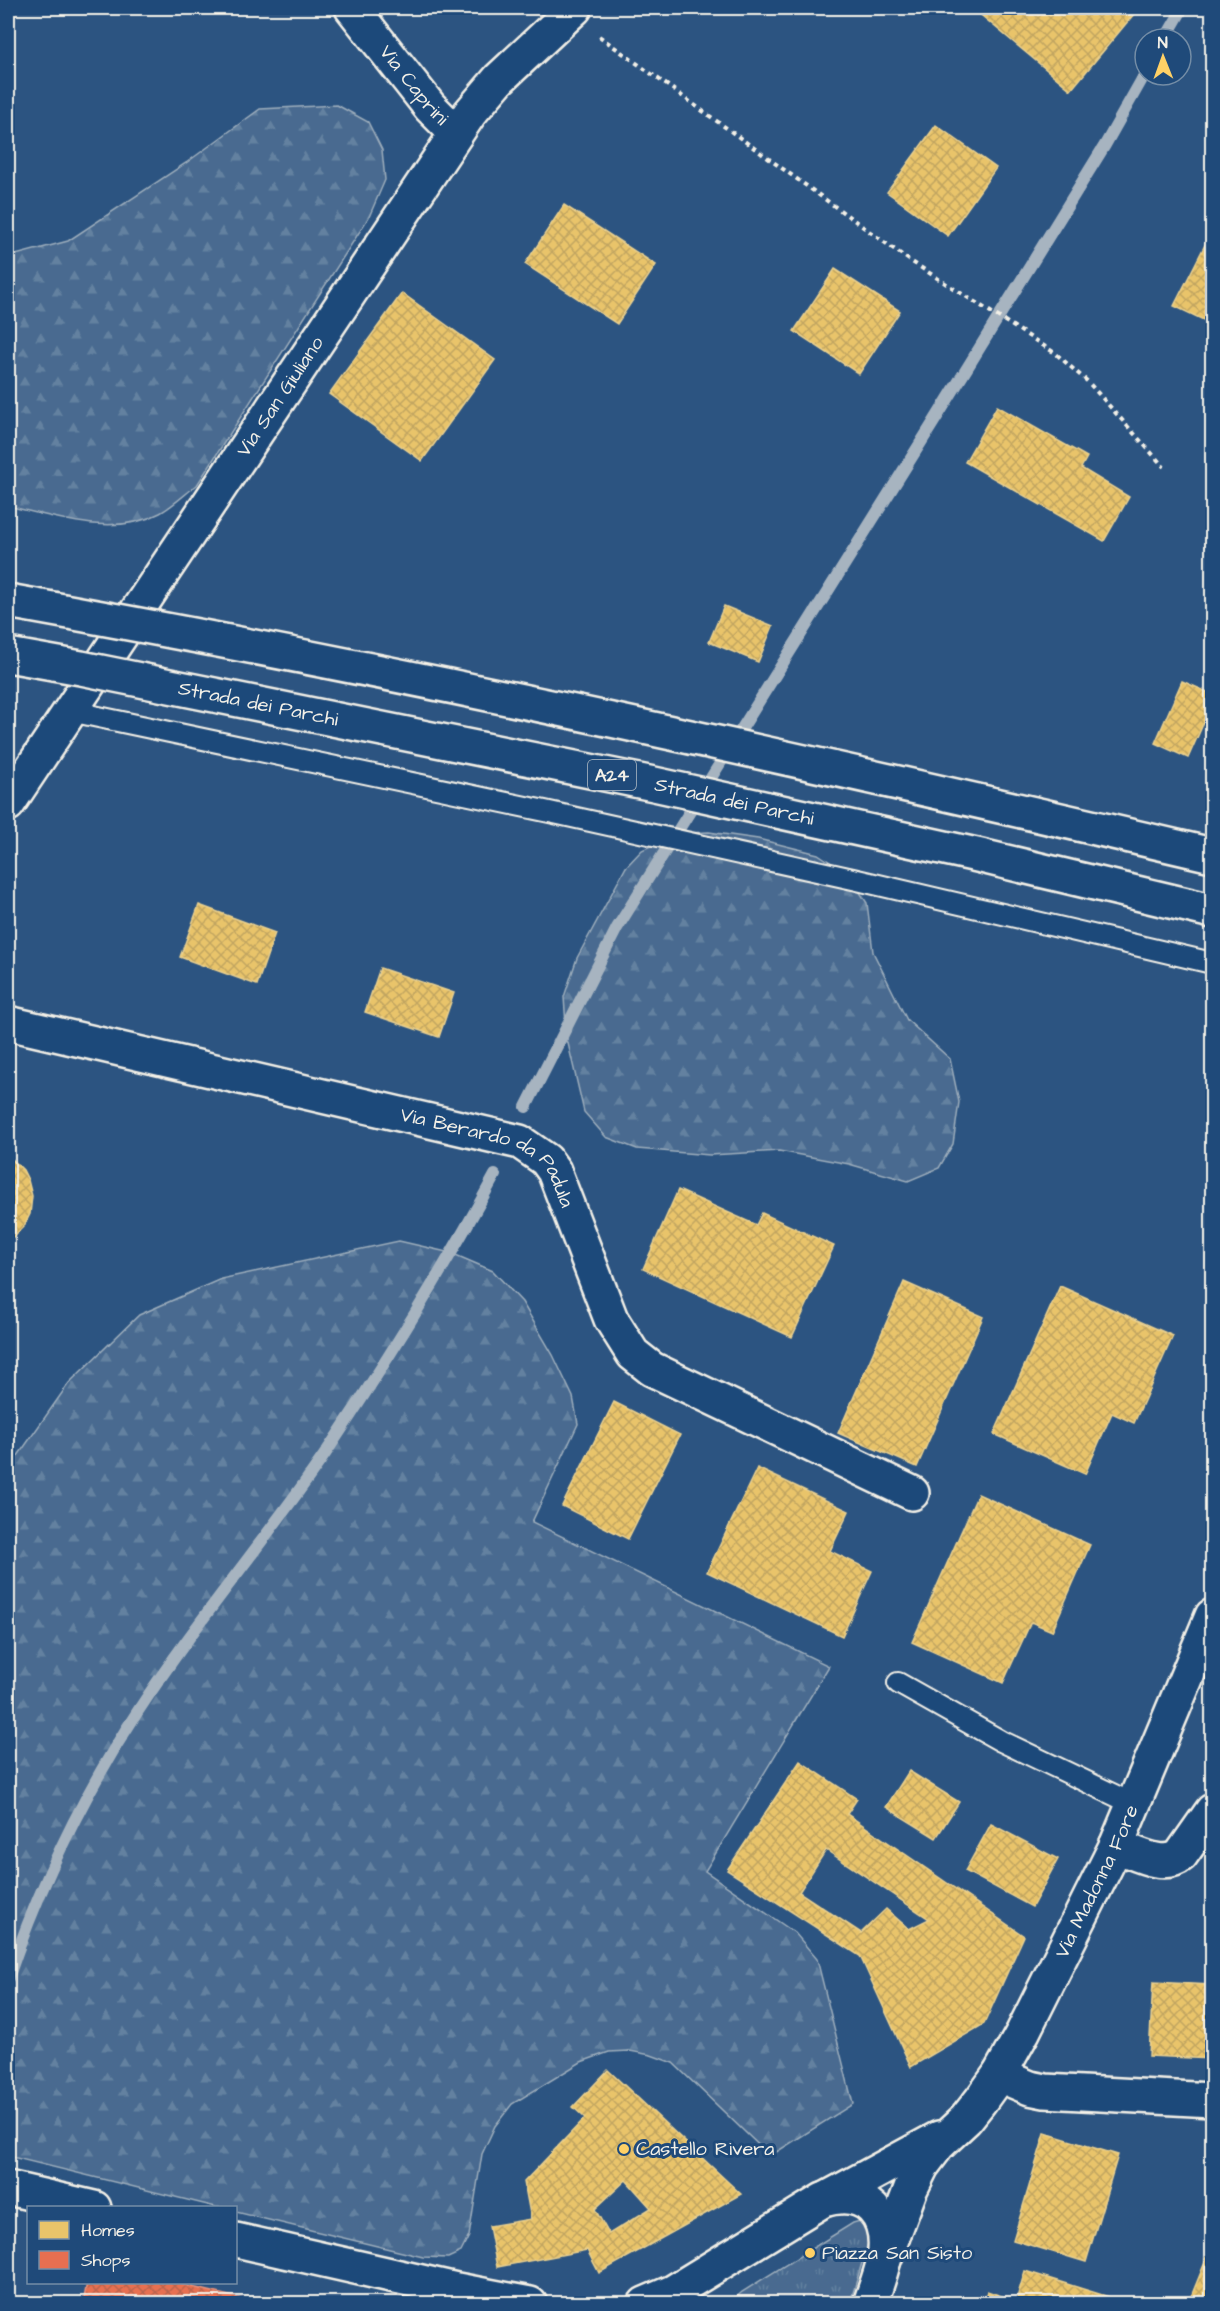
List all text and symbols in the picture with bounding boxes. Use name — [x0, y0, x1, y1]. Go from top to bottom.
north arrow — [1133, 27, 1193, 87]
text: N — [1158, 32, 1168, 54]
street label: Via Caprini — [372, 39, 455, 132]
street label: Via San Giuliano — [230, 331, 331, 462]
street label: Strada dei Parchi — [176, 674, 341, 734]
road number: A24 — [588, 760, 636, 790]
street label: Strada dei Parchi — [652, 771, 817, 833]
street label: Via Berardo da Padula — [397, 1101, 581, 1212]
street label: Via Madonna Fore — [1048, 1800, 1146, 1963]
place label: Castello Rivera — [636, 2135, 775, 2163]
marker: Castello Rivera — [617, 2142, 631, 2156]
legend — [27, 2206, 237, 2284]
text: Homes — [81, 2218, 135, 2243]
place label: Piazza San Sisto — [822, 2239, 972, 2267]
marker: Piazza San Sisto — [803, 2246, 817, 2260]
text: Shops — [81, 2248, 131, 2273]

